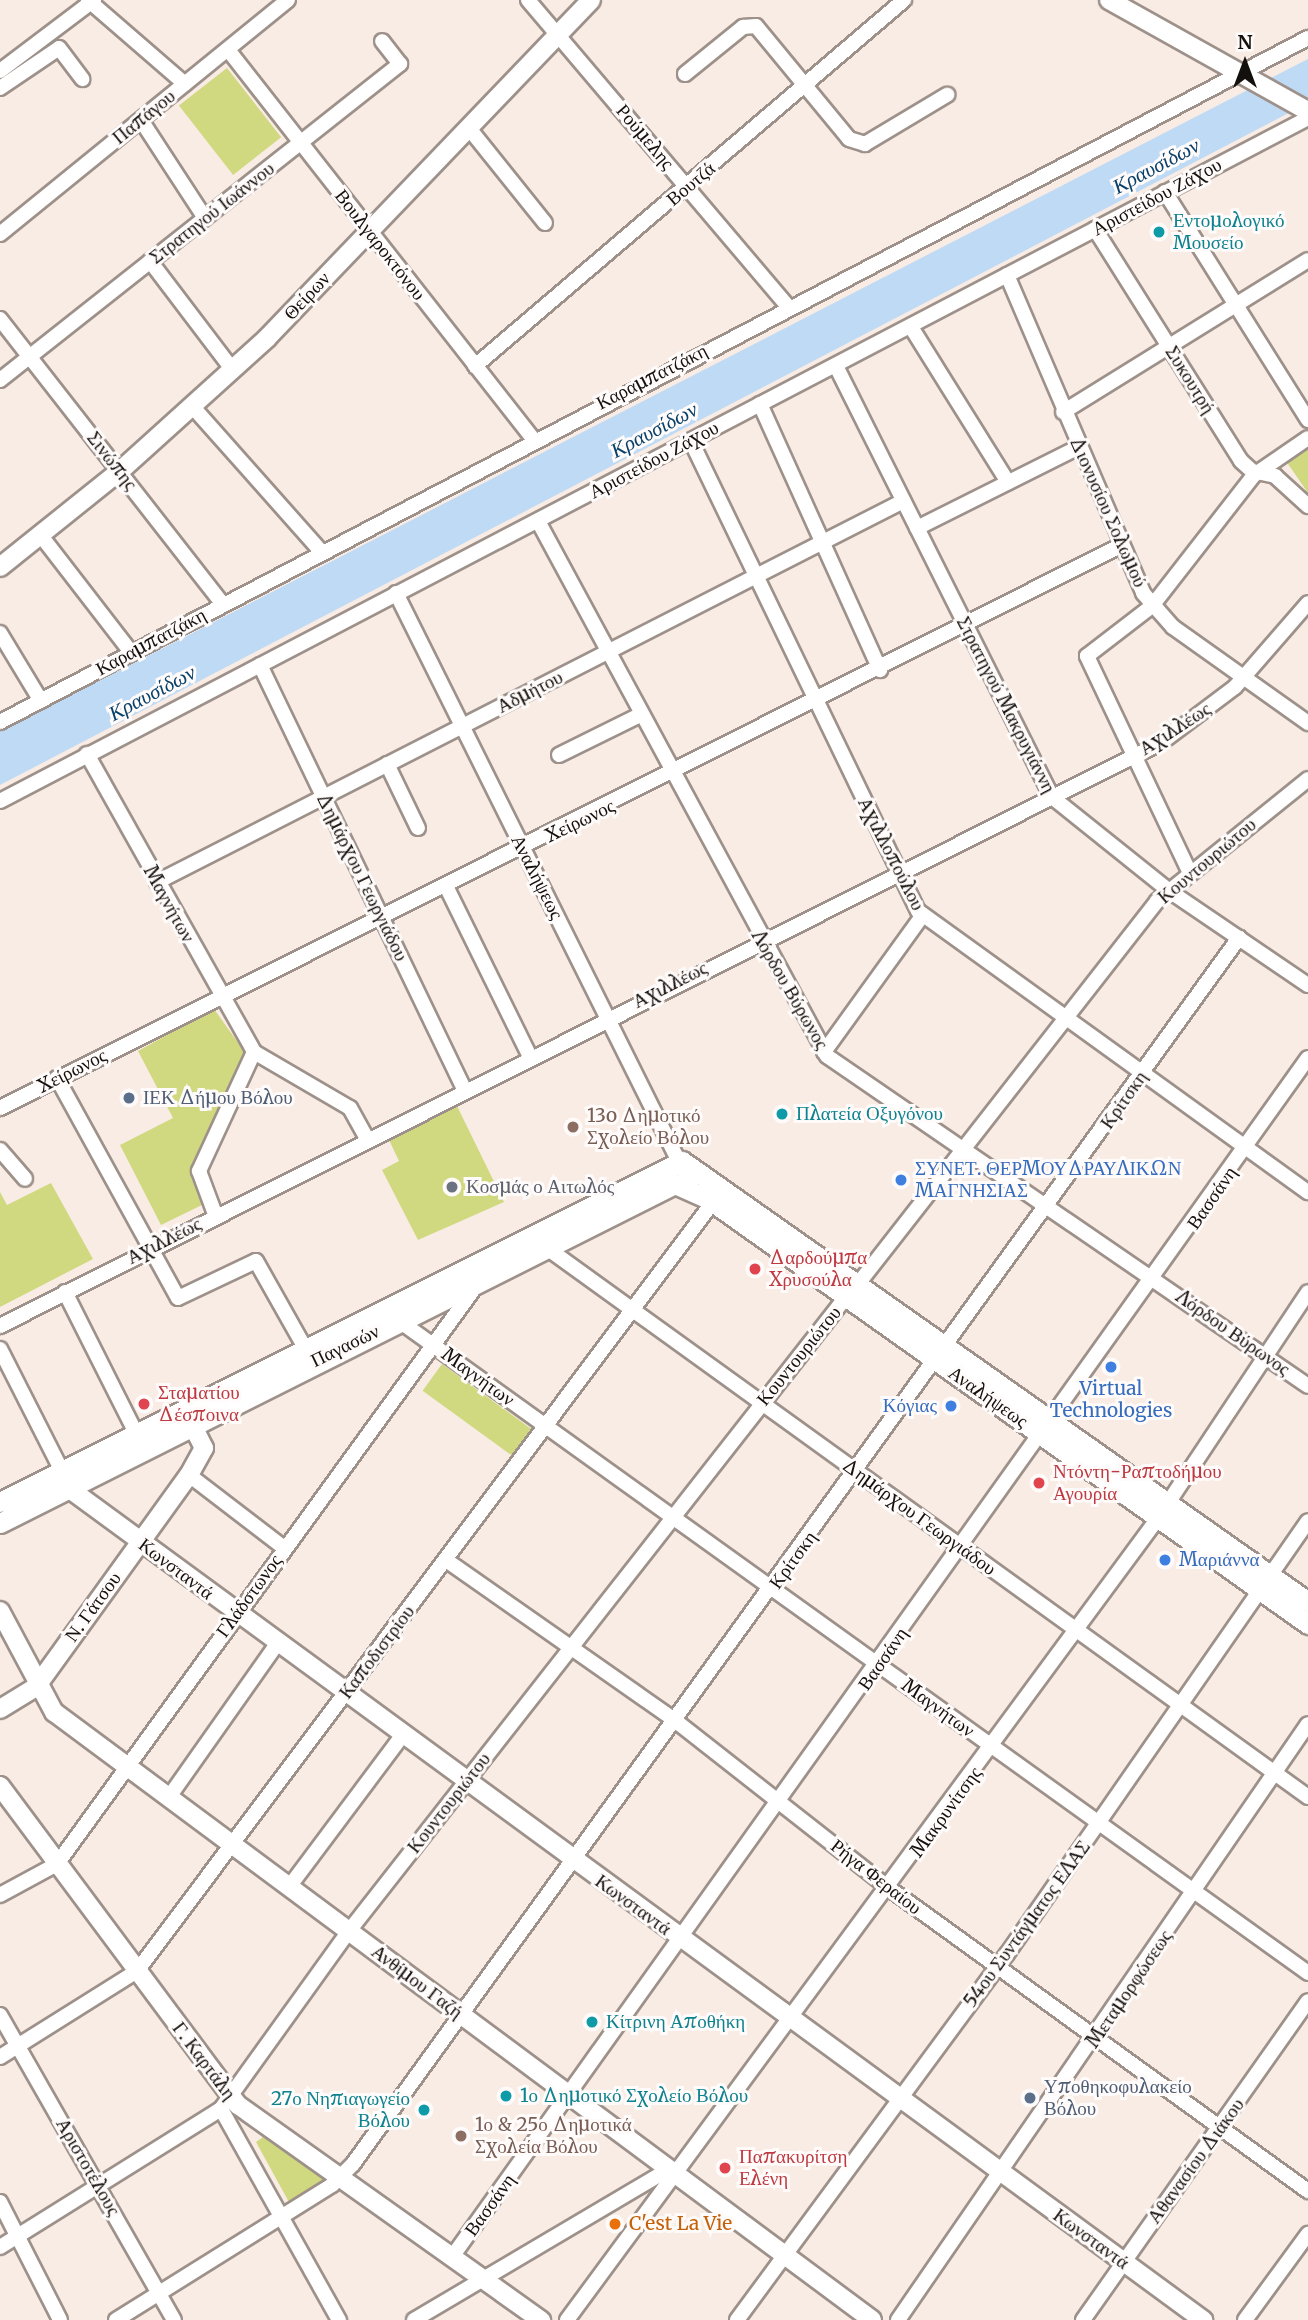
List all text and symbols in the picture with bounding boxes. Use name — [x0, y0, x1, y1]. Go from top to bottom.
north arrow — [1210, 28, 1280, 98]
text: N — [1237, 30, 1253, 54]
street label: Παπάγου — [108, 85, 180, 149]
street label: Ρούμελης — [611, 100, 679, 174]
water label: Κραυσίδων — [1108, 133, 1204, 199]
street label: Αριστείδου Ζάχου — [1088, 153, 1226, 241]
street label: Στρατηγού Ιωάννου — [145, 157, 279, 269]
street label: Βουτζά — [662, 157, 720, 211]
street label: Βουλγαροκτόνου — [330, 185, 430, 305]
place label: Εντομολογικό Mουσείο — [1173, 210, 1284, 254]
marker: Εντομολογικό Mουσείο — [1151, 224, 1167, 240]
street label: Θείρων — [279, 267, 335, 325]
street label: Καραμπατζάκη — [593, 339, 711, 415]
street label: Συκουτρή — [1160, 342, 1220, 418]
water label: Κραυσίδων — [606, 397, 702, 463]
street label: Αριστείδου Ζάχου — [585, 416, 723, 504]
street label: Σινώπης — [82, 427, 142, 495]
street label: Διονυσίου Σολωμού — [1065, 433, 1151, 591]
street label: Καραμπατζάκη — [92, 603, 210, 681]
street label: Στρατηγού Μακρυγιάννη — [952, 613, 1060, 797]
water label: Κραυσίδων — [104, 660, 200, 726]
street label: Αδμήτου — [493, 666, 567, 718]
street label: Αχιλλέως — [1135, 698, 1215, 760]
street label: Δημάρχου Γεωργιάδου — [311, 789, 413, 965]
street label: Χείρωνος — [542, 794, 618, 848]
street label: Αχιλλοπούλου — [853, 794, 929, 914]
street label: Κουντουριώτου — [1153, 813, 1261, 909]
street label: Αναλήψεως — [506, 831, 568, 923]
street label: Μαγνήτων — [139, 862, 199, 946]
street label: Λόρδου Βύρωνος — [747, 926, 833, 1054]
street label: Αχιλλέως — [629, 957, 711, 1013]
street label: Χείρωνος — [34, 1044, 110, 1098]
street label: Κρίτσκη — [1096, 1067, 1152, 1133]
place label: ΙΕΚ Δήμου Βόλου — [143, 1087, 293, 1109]
marker: ΙΕΚ Δήμου Βόλου — [121, 1090, 137, 1106]
place label: Πλατεία Οξυγόνου — [796, 1103, 943, 1125]
place label: 13o Δημοτικό Σχολείο Βόλου — [587, 1105, 709, 1149]
marker: Πλατεία Οξυγόνου — [774, 1106, 790, 1122]
marker: 13o Δημοτικό Σχολείο Βόλου — [565, 1119, 581, 1135]
place label: ΣΥΝΕΤ. ΘΕΡΜΟΥΔΡΑΥΛΙΚΩΝ ΜΑΓΝΗΣΙΑΣ — [915, 1158, 1182, 1202]
street label: Βασσάνη — [1182, 1162, 1242, 1234]
marker: ΣΥΝΕΤ. ΘΕΡΜΟΥΔΡΑΥΛΙΚΩΝ ΜΑΓΝΗΣΙΑΣ — [893, 1172, 909, 1188]
place label: Κοσμάς ο Αιτωλός — [466, 1176, 614, 1198]
marker: Κοσμάς ο Αιτωλός — [444, 1179, 460, 1195]
street label: Αχιλλέως — [123, 1213, 205, 1269]
place label: Δαρδούμπα Χρυσούλα — [769, 1247, 867, 1291]
marker: Δαρδούμπα Χρυσούλα — [747, 1261, 763, 1277]
street label: Λόρδου Βύρωνος — [1172, 1285, 1294, 1381]
street label: Κουντουριώτου — [752, 1302, 846, 1410]
street label: Παγασών — [307, 1320, 383, 1372]
street label: Μαγνήτων — [437, 1343, 519, 1411]
marker: Virtual Technologies — [1103, 1359, 1119, 1375]
street label: Αναλήψεως — [944, 1361, 1032, 1433]
place label: Virtual Technologies — [1050, 1378, 1172, 1422]
place label: Σταματίου Δέσποινα — [158, 1382, 240, 1426]
place label: Κόγιας — [883, 1395, 937, 1417]
marker: Σταματίου Δέσποινα — [136, 1396, 152, 1412]
marker: Κόγιας — [943, 1398, 959, 1414]
street label: Δημάρχου Γεωργιάδου — [838, 1454, 1000, 1580]
place label: Ντόντη-Ραπτοδήμου Αγουρία — [1053, 1461, 1222, 1505]
marker: Ντόντη-Ραπτοδήμου Αγουρία — [1031, 1475, 1047, 1491]
street label: Κρίτσκη — [764, 1527, 822, 1593]
street label: Κωνσταντά — [134, 1533, 218, 1605]
place label: Μαριάννα — [1179, 1549, 1259, 1571]
street label: Γλάδστωνος — [211, 1550, 287, 1642]
marker: Μαριάννα — [1157, 1552, 1173, 1568]
street label: Ν. Γάτσου — [60, 1568, 126, 1646]
street label: Καποδιστρίου — [334, 1601, 420, 1703]
street label: Βασσάνη — [853, 1623, 913, 1695]
street label: Μαγνήτων — [897, 1674, 979, 1742]
street label: Κουντουριώτου — [403, 1748, 495, 1858]
street label: Μακρυνίτσης — [906, 1762, 986, 1862]
street label: Ρήγα Φεραίου — [826, 1835, 926, 1919]
street label: 54ου Συντάγματος ΕΛΑΣ — [959, 1836, 1095, 2012]
street label: Κωνσταντά — [591, 1870, 675, 1940]
street label: Μεταμορφώσεως — [1081, 1926, 1177, 2052]
street label: Ανθίμου Γαζή — [367, 1940, 467, 2024]
place label: Κίτρινη Αποθήκη — [606, 2011, 745, 2033]
marker: Κίτρινη Αποθήκη — [584, 2014, 600, 2030]
street label: Γ. Καρτάλη — [167, 2018, 241, 2104]
place label: Υποθηκοφυλακείο Βόλου — [1044, 2076, 1192, 2120]
place label: 1ο Δημοτικό Σχολείο Βόλου — [520, 2085, 748, 2107]
place label: 27ο Νηπιαγωγείο Βόλου — [271, 2088, 410, 2132]
marker: 1ο Δημοτικό Σχολείο Βόλου — [498, 2088, 514, 2104]
marker: Υποθηκοφυλακείο Βόλου — [1022, 2090, 1038, 2106]
street label: Αθανασίου Διάκου — [1143, 2094, 1249, 2228]
marker: 27ο Νηπιαγωγείο Βόλου — [416, 2102, 432, 2118]
street label: Αριστοτέλους — [51, 2114, 125, 2220]
place label: 1ο & 25ο Δημοτικά Σχολεία Βόλου — [475, 2114, 632, 2158]
marker: 1ο & 25ο Δημοτικά Σχολεία Βόλου — [453, 2128, 469, 2144]
place label: Παπακυρίτση Ελένη — [739, 2146, 847, 2190]
marker: Παπακυρίτση Ελένη — [717, 2160, 733, 2176]
street label: Βασσάνη — [460, 2169, 520, 2241]
street label: Κωνσταντά — [1049, 2204, 1133, 2274]
place label: C'est La Vie — [629, 2213, 732, 2235]
marker: C'est La Vie — [607, 2216, 623, 2232]

